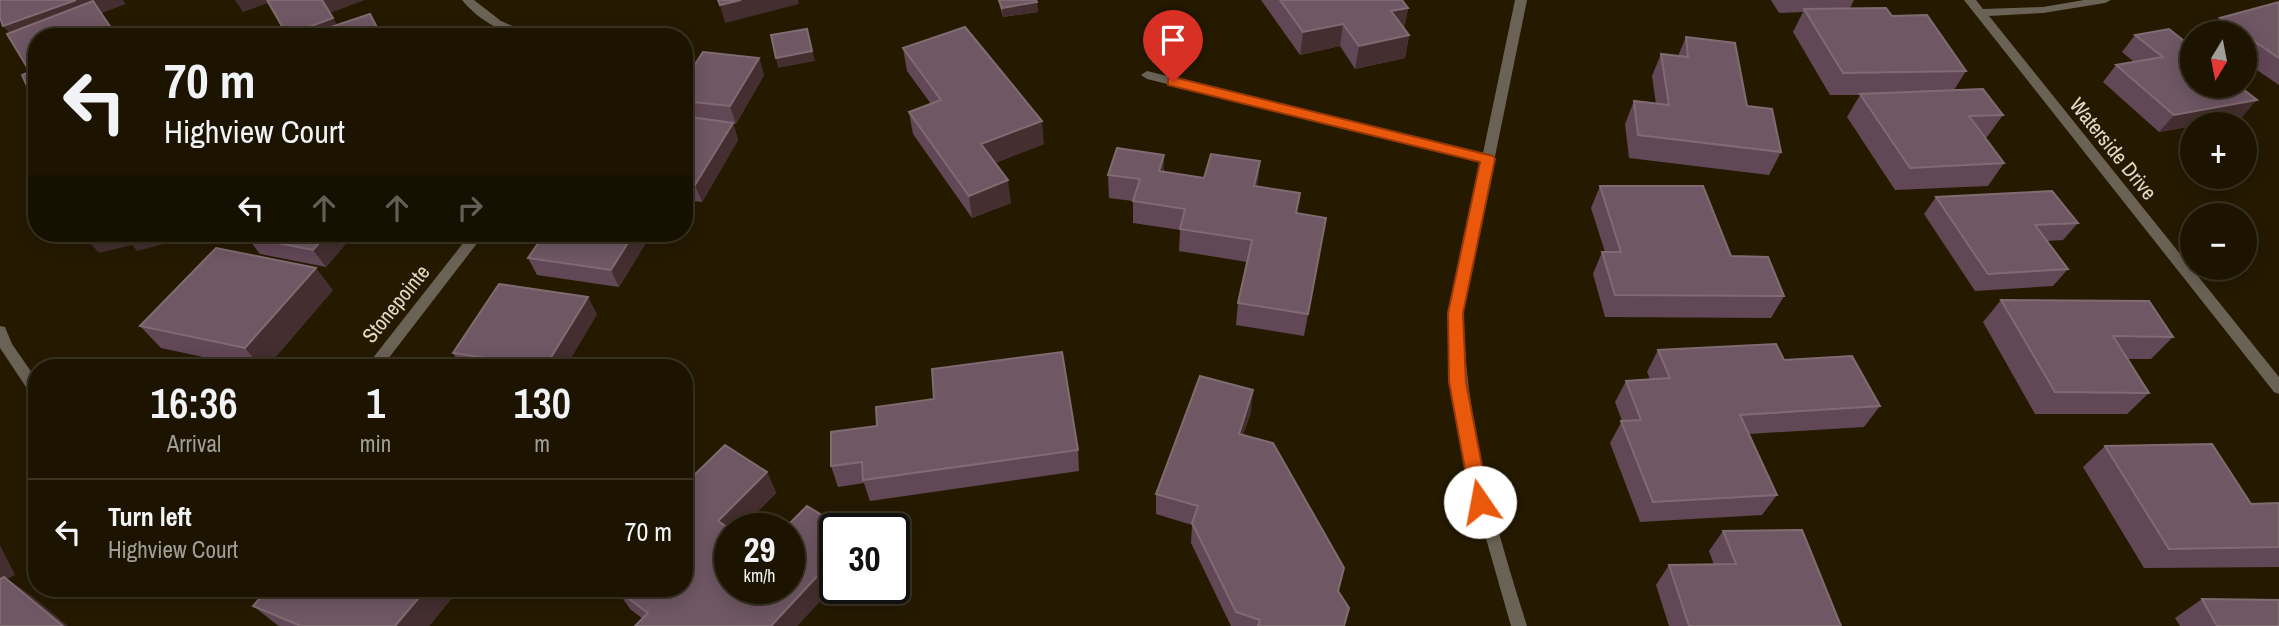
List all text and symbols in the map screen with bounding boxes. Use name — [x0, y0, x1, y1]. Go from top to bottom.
pin — [1143, 10, 1203, 82]
icon: arrive — [1154, 21, 1192, 59]
north arrow — [2180, 21, 2258, 98]
map controls — [2180, 21, 2257, 280]
text: 70 m — [164, 47, 256, 113]
icon: left — [49, 56, 140, 147]
street label: Waterside Drive — [2063, 91, 2164, 206]
text: Highview Court — [164, 110, 345, 153]
button: + — [2180, 112, 2257, 189]
icon: left — [232, 189, 270, 227]
icon: ahead — [305, 189, 343, 227]
icon: ahead — [378, 189, 416, 227]
icon: right — [451, 189, 489, 227]
button: − — [2180, 203, 2257, 280]
street label: Stonepointe — [355, 258, 436, 349]
text: 16:36 — [150, 375, 238, 431]
text: 1 — [366, 375, 385, 431]
text: 130 — [513, 375, 571, 431]
text: Arrival — [167, 428, 221, 459]
text: min — [360, 428, 391, 459]
text: m — [534, 428, 550, 459]
position arrow — [1443, 465, 1517, 539]
text: Turn left — [108, 499, 192, 534]
icon: left — [49, 513, 87, 551]
speed limit sign: 30 — [819, 513, 910, 604]
text: 70 m — [625, 514, 672, 549]
text: 29 — [744, 526, 775, 573]
text: Highview Court — [108, 534, 238, 565]
text: km/h — [744, 563, 776, 588]

